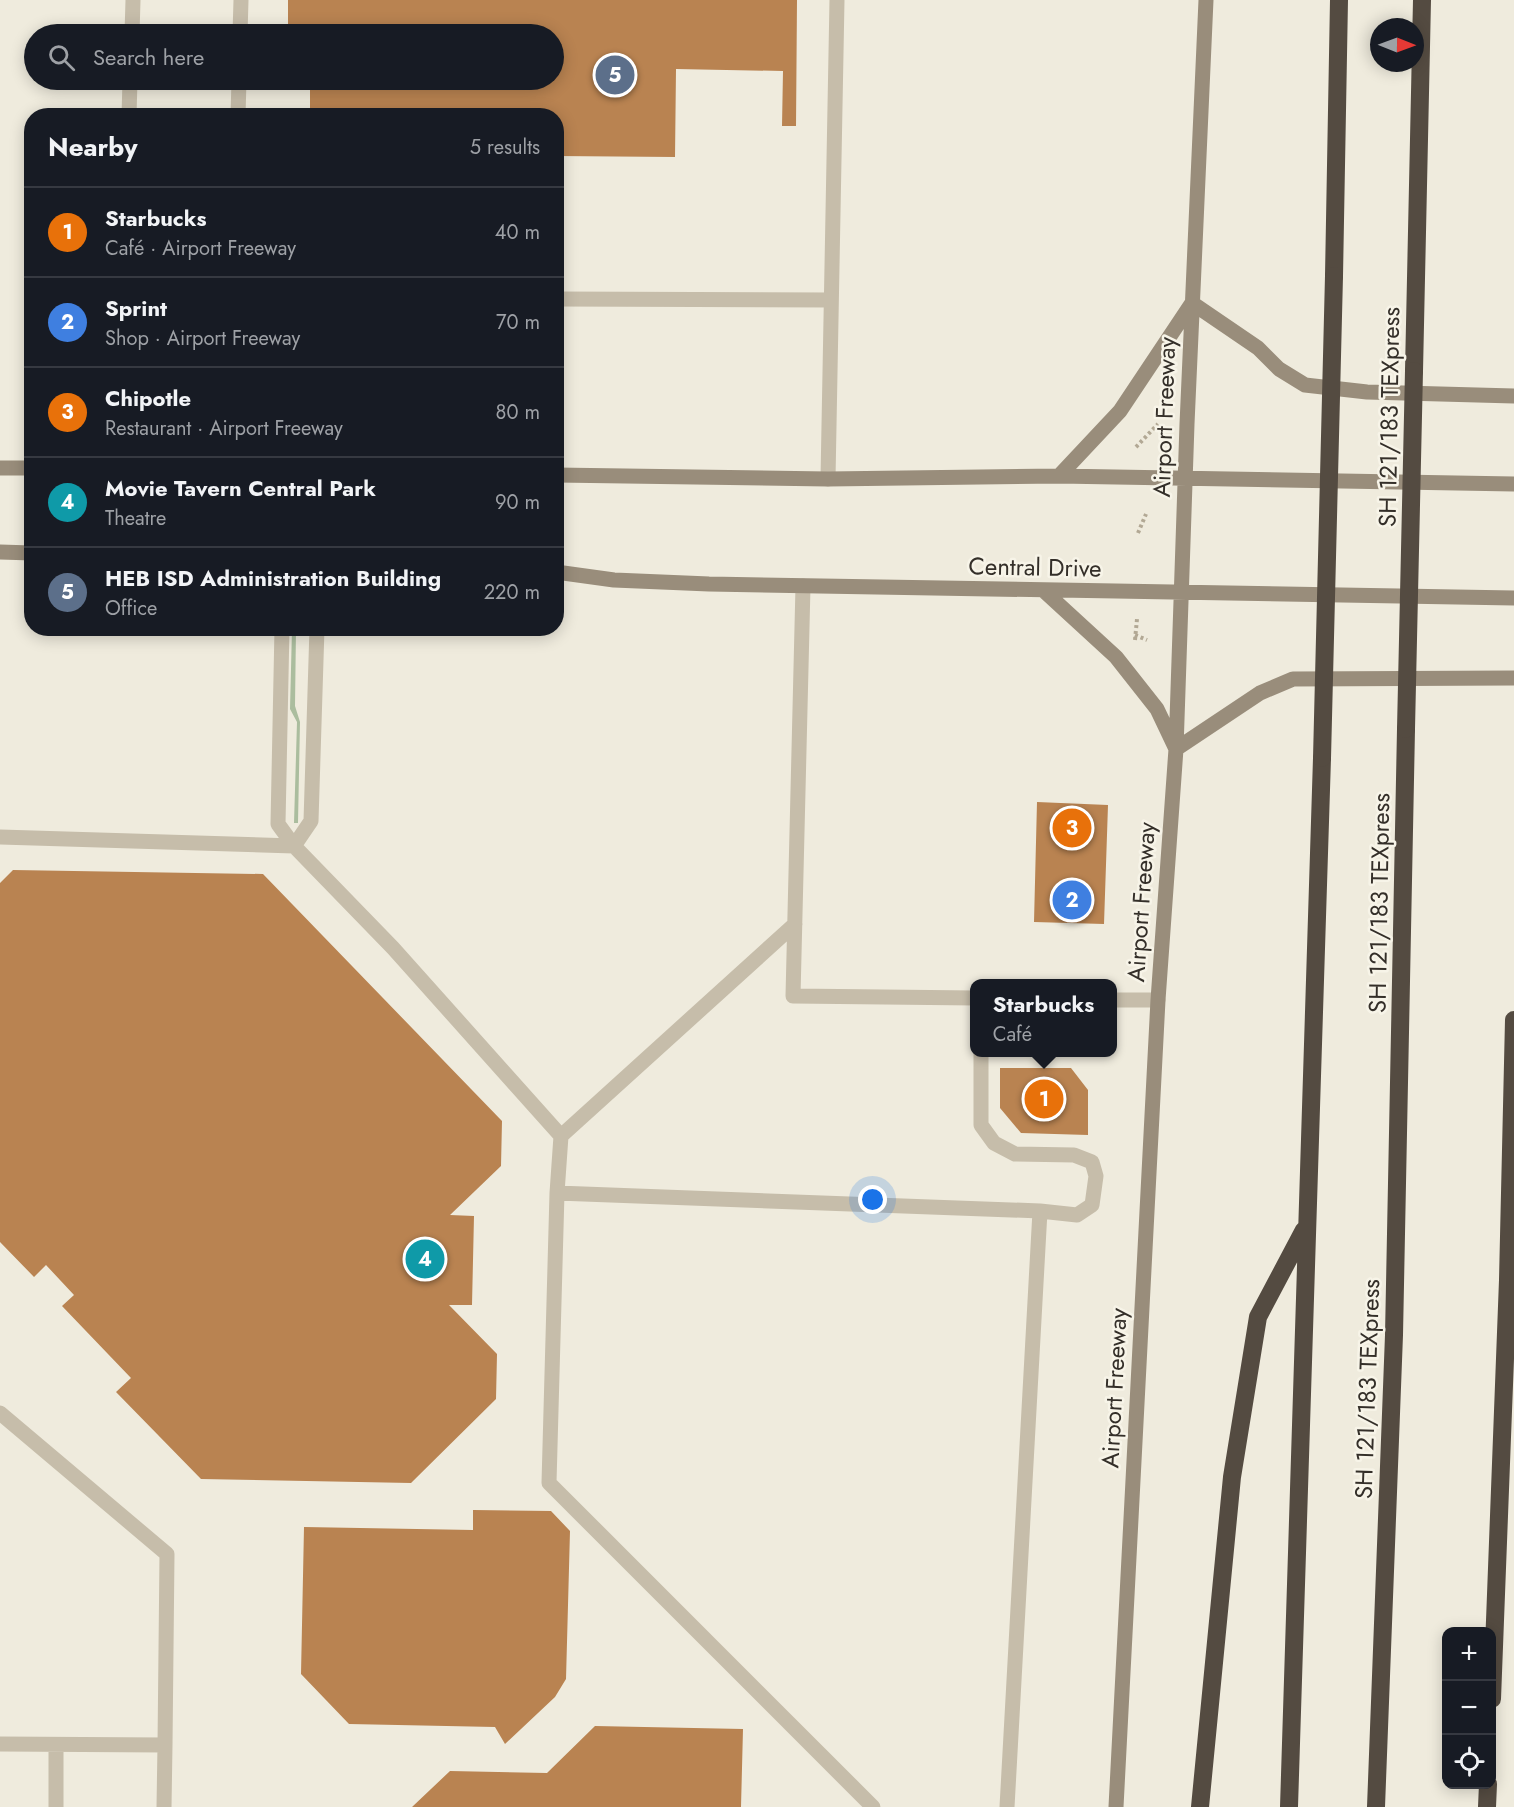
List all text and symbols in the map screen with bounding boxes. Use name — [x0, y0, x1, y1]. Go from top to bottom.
north arrow — [1370, 18, 1424, 72]
search box — [24, 24, 564, 90]
icon: search — [45, 41, 78, 74]
text: Search here — [93, 41, 204, 73]
pin: 5 — [596, 52, 634, 98]
text: Nearby — [48, 128, 137, 166]
text: 5 results — [470, 133, 540, 162]
text: Starbucks — [105, 202, 206, 234]
text: 1 — [62, 218, 73, 247]
text: 40 m — [495, 218, 540, 247]
text: Café · Airport Freeway — [105, 234, 296, 263]
text: Sprint — [105, 292, 167, 324]
street label: SH 121/183 TEXpress — [1370, 307, 1408, 527]
text: 2 — [61, 308, 74, 337]
text: 70 m — [496, 308, 540, 337]
text: Shop · Airport Freeway — [105, 324, 300, 353]
street label: Airport Freeway — [1144, 336, 1184, 498]
text: Chipotle — [105, 382, 191, 414]
text: 3 — [61, 398, 74, 427]
text: 80 m — [495, 398, 540, 427]
text: Restaurant · Airport Freeway — [105, 414, 343, 443]
text: Movie Tavern Central Park — [105, 472, 376, 504]
text: 4 — [61, 488, 74, 517]
text: 90 m — [495, 488, 540, 517]
text: Theatre — [105, 504, 166, 533]
street label: Central Drive — [968, 548, 1102, 586]
text: HEB ISD Administration Building — [105, 562, 441, 594]
text: 5 — [61, 578, 74, 607]
text: 220 m — [484, 578, 540, 607]
text: Office — [105, 594, 157, 623]
street label: SH 121/183 TEXpress — [1360, 793, 1398, 1013]
pin: 3 — [1052, 806, 1092, 850]
street label: Airport Freeway — [1118, 820, 1164, 983]
pin: 2 — [1052, 878, 1092, 922]
popup — [970, 979, 1117, 1057]
text: Starbucks — [993, 988, 1094, 1020]
text: Café — [993, 1020, 1032, 1049]
pin: 1 — [1024, 1076, 1064, 1122]
your location — [858, 1185, 887, 1214]
pin: 4 — [406, 1236, 444, 1282]
street label: SH 121/183 TEXpress — [1346, 1278, 1388, 1500]
street label: Airport Freeway — [1092, 1307, 1136, 1469]
map controls — [1442, 1627, 1496, 1789]
button: + — [1442, 1627, 1496, 1681]
button: − — [1442, 1681, 1496, 1735]
button: locate — [1442, 1735, 1496, 1789]

